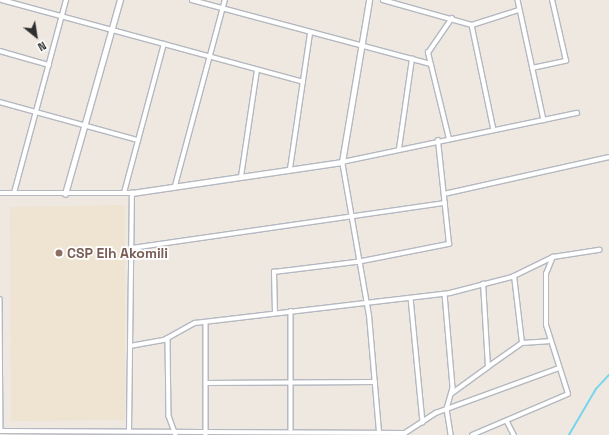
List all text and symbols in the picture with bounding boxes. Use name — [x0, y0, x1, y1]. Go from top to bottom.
north arrow — [16, 16, 56, 56]
text: N — [35, 38, 49, 54]
place label: CSP Elh Akomili — [67, 245, 168, 261]
marker: CSP Elh Akomili — [54, 248, 64, 258]

